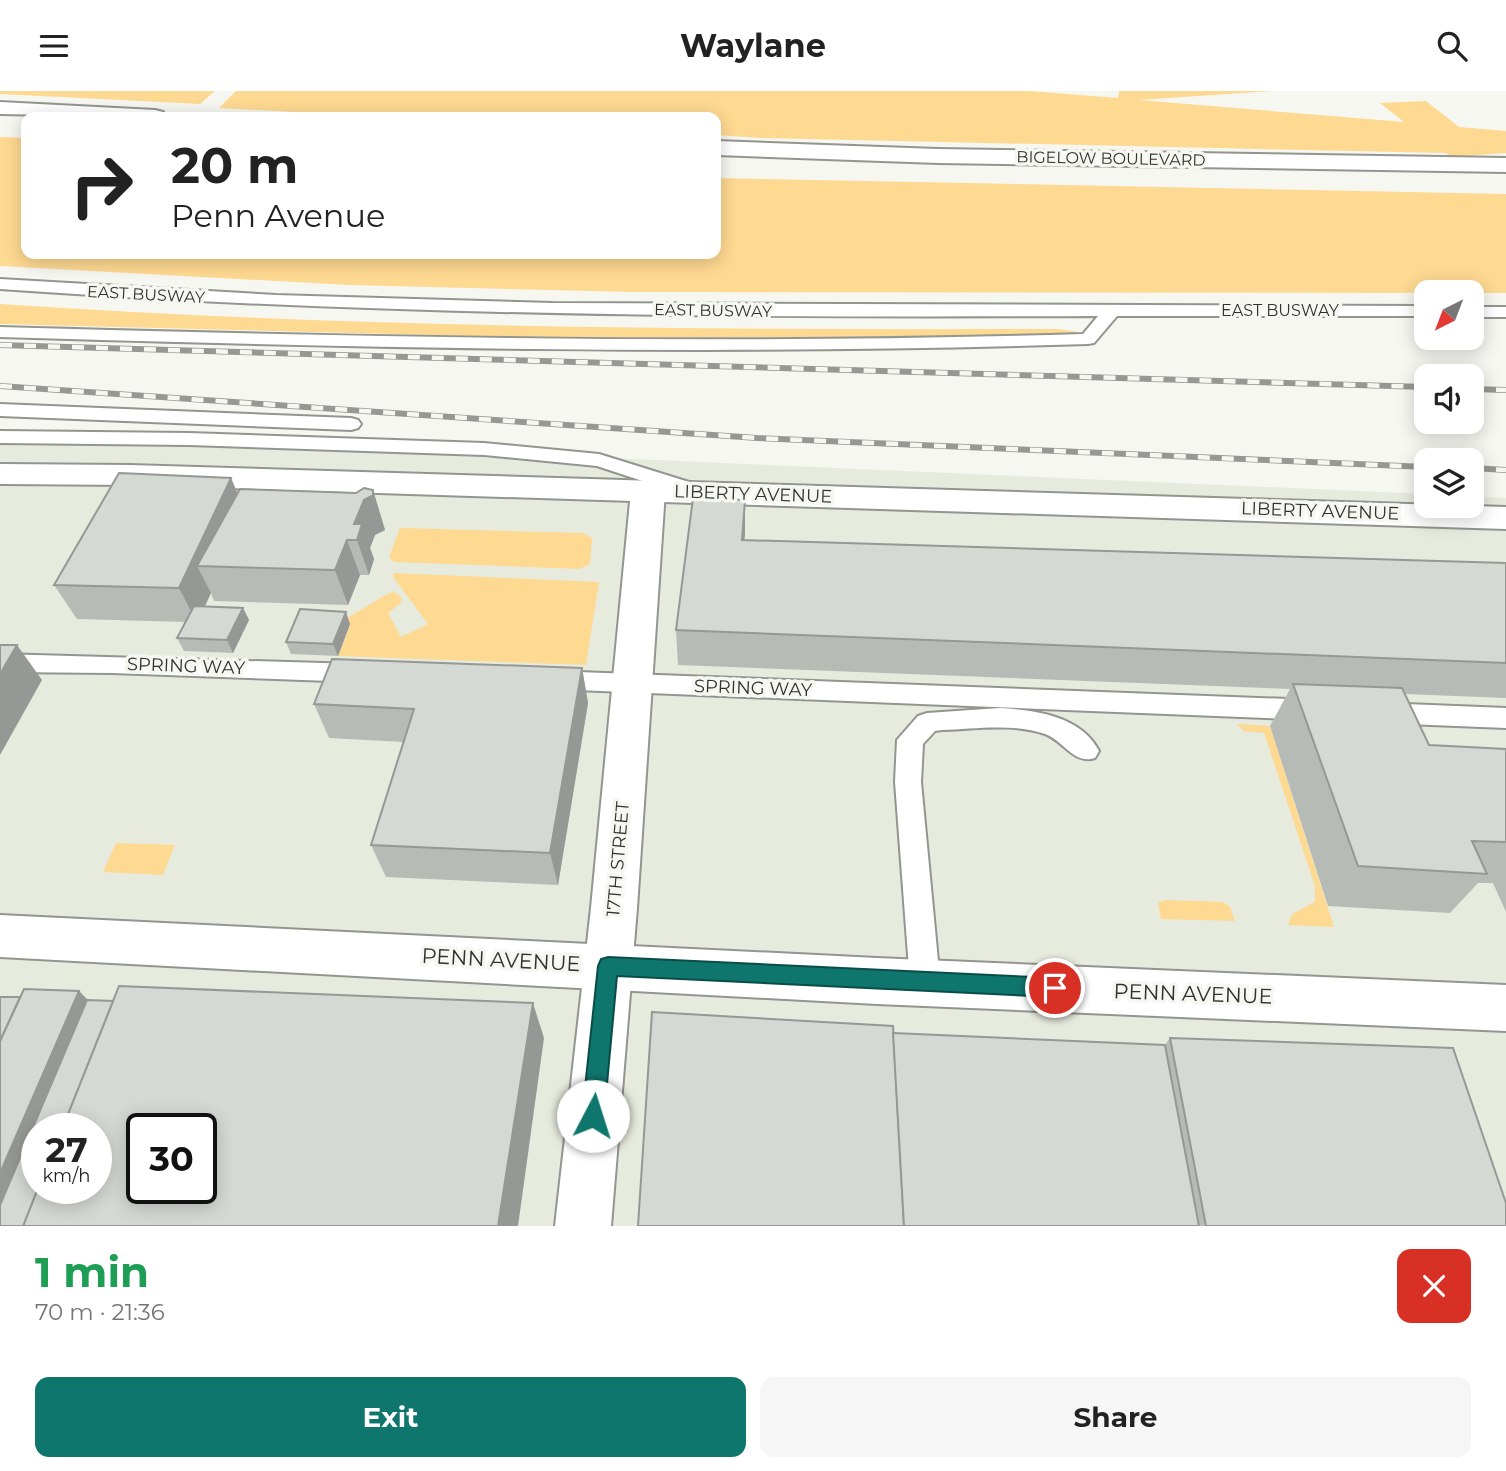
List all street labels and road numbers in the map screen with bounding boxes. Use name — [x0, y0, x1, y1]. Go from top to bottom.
street label: BIGELOW BOULEVARD — [1016, 147, 1206, 170]
street label: EAST BUSWAY — [87, 282, 206, 307]
street label: EAST BUSWAY — [654, 300, 773, 321]
street label: EAST BUSWAY — [1221, 301, 1340, 320]
street label: LIBERTY AVENUE — [673, 480, 833, 508]
street label: LIBERTY AVENUE — [1240, 497, 1400, 525]
street label: SPRING WAY — [126, 653, 246, 679]
street label: SPRING WAY — [693, 675, 813, 701]
street label: 17TH STREET — [602, 800, 634, 917]
street label: PENN AVENUE — [421, 943, 581, 976]
street label: PENN AVENUE — [1113, 978, 1273, 1009]

